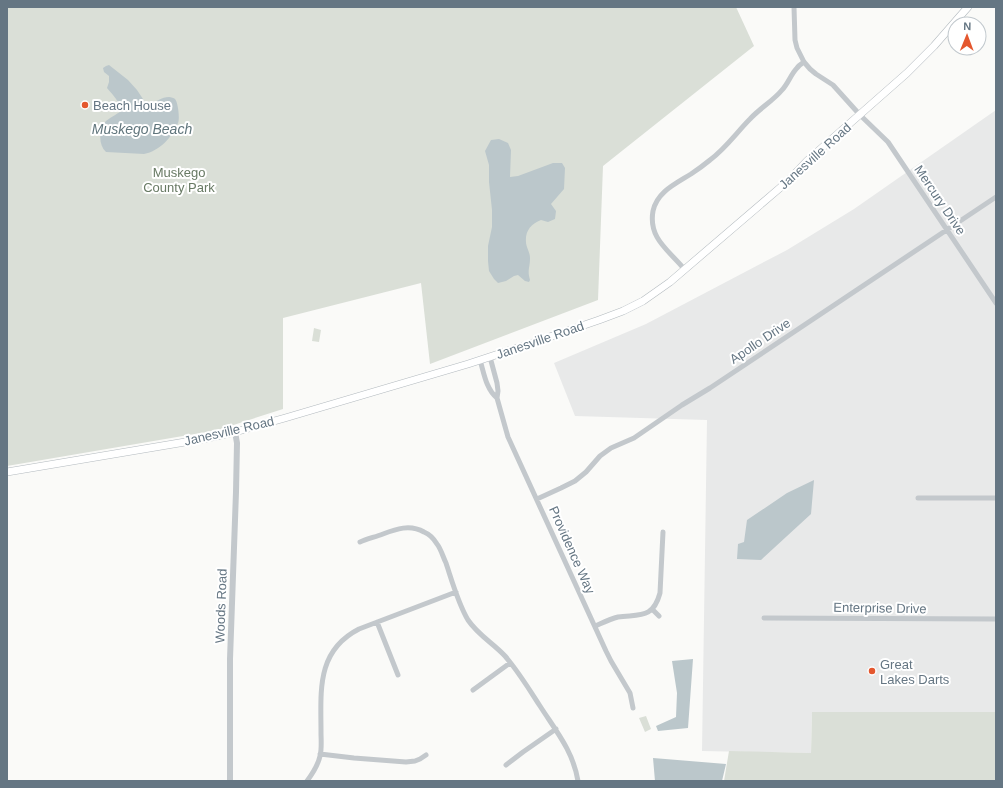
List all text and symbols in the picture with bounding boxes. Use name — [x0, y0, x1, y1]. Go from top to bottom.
north arrow — [947, 16, 987, 56]
text: N — [963, 20, 971, 32]
place label: Beach House — [93, 98, 171, 113]
marker: Beach House — [80, 100, 90, 110]
street label: Janesville Road — [776, 120, 854, 192]
water label: Muskego Beach — [92, 121, 192, 137]
street label: Mercury Drive — [911, 162, 969, 238]
park label: Muskego County Park — [143, 165, 215, 195]
street label: Apollo Drive — [727, 315, 793, 367]
street label: Janesville Road — [494, 318, 586, 362]
street label: Janesville Road — [183, 413, 275, 449]
street label: Providence Way — [546, 504, 598, 597]
street label: Woods Road — [212, 568, 230, 644]
street label: Enterprise Drive — [833, 600, 927, 616]
place label: Great Lakes Darts — [880, 657, 950, 687]
marker: Great Lakes Darts — [867, 666, 877, 676]

